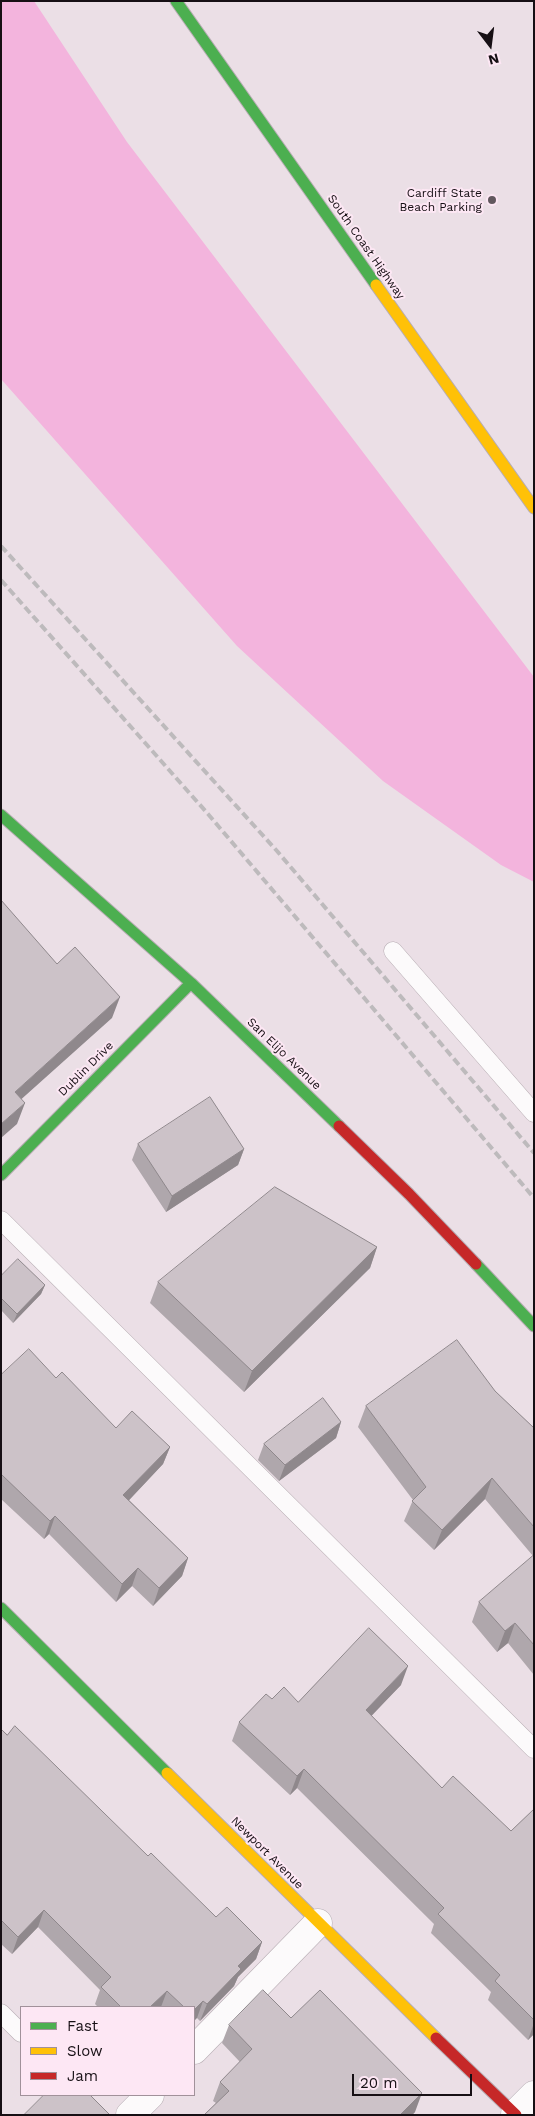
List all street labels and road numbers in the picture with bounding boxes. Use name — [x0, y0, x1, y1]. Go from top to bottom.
street label: South Coast Highway — [324, 192, 408, 302]
street label: San Elijo Avenue — [244, 1015, 324, 1093]
street label: Dublin Drive — [56, 1039, 116, 1099]
street label: Newport Avenue — [228, 1814, 306, 1892]

